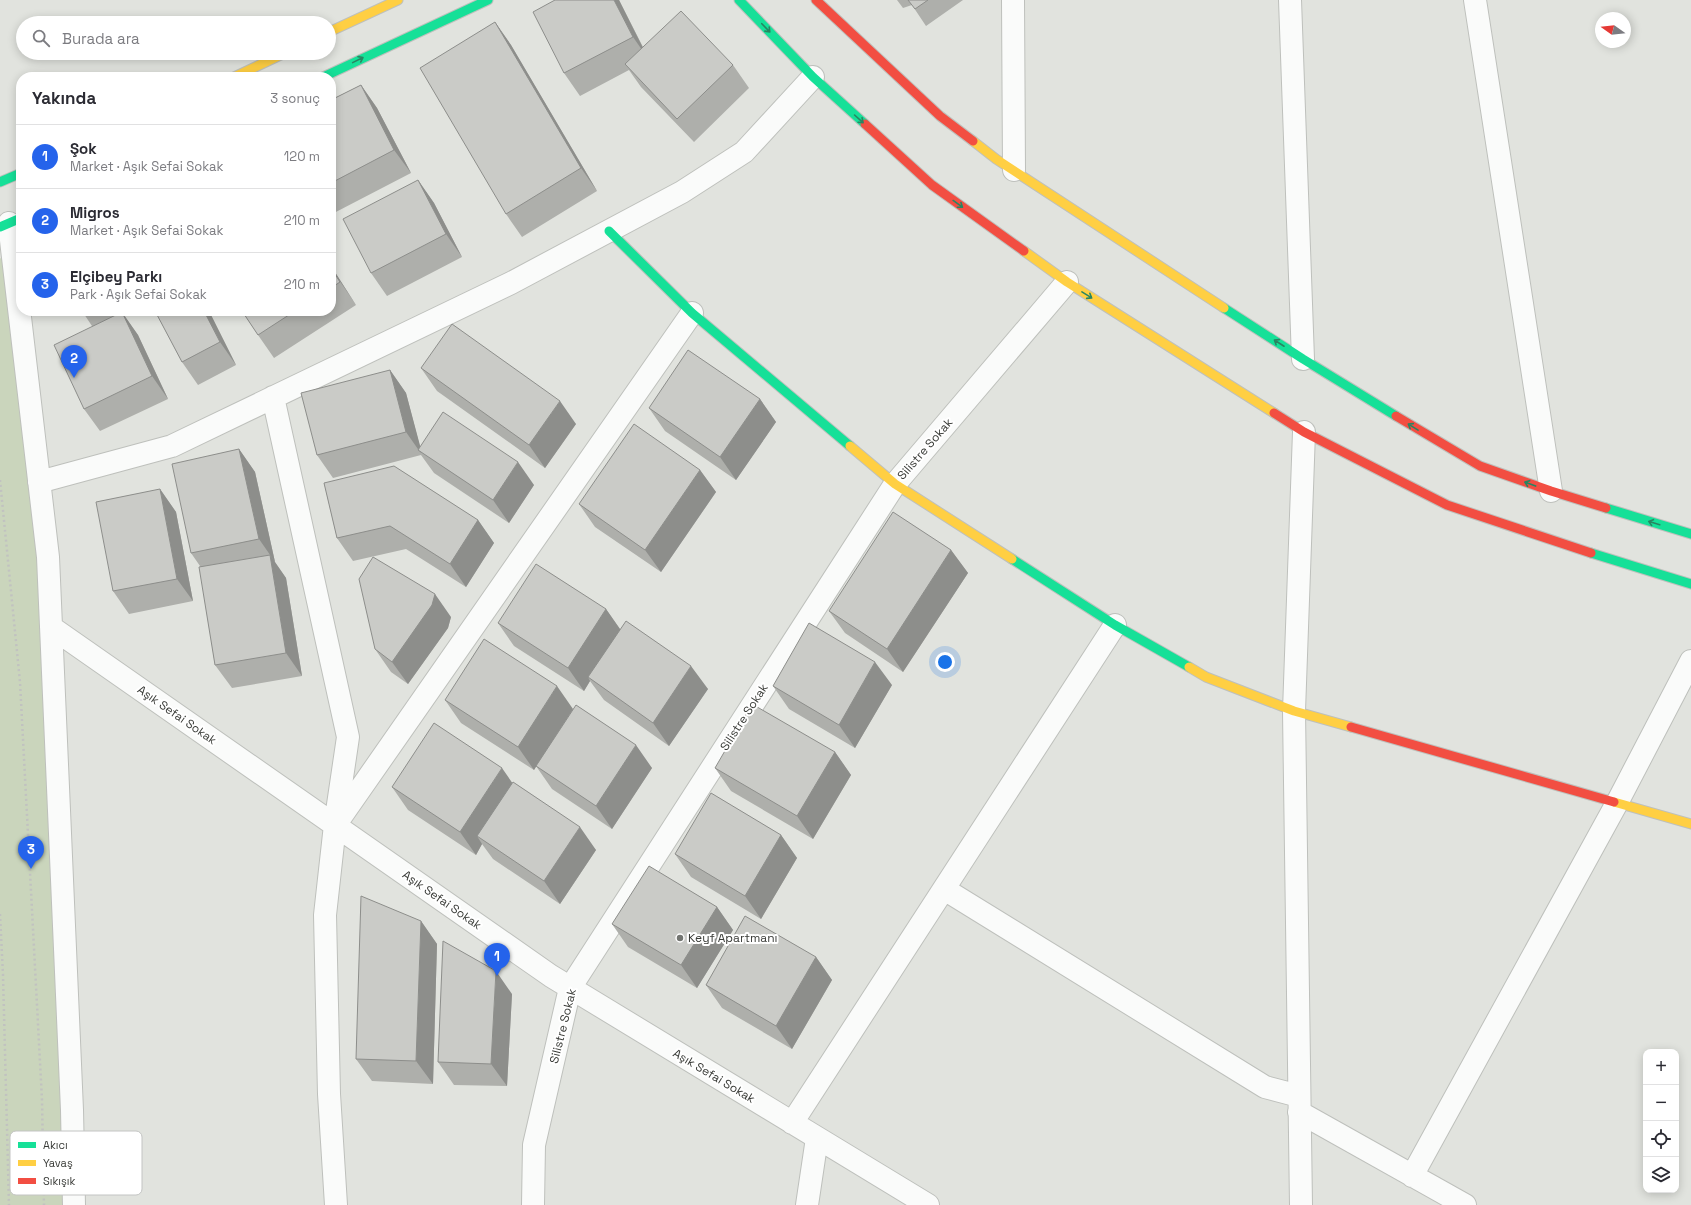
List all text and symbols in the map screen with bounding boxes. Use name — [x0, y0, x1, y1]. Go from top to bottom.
north arrow — [1595, 12, 1631, 48]
search box — [16, 16, 336, 60]
one-way arrow — [762, 23, 771, 33]
icon: search — [30, 27, 52, 49]
text: Burada ara — [62, 29, 140, 48]
one-way arrow — [352, 56, 364, 63]
text: Yakında — [32, 87, 96, 109]
text: 3 sonuç — [270, 90, 320, 107]
one-way arrow — [854, 114, 864, 123]
text: Şok — [70, 139, 97, 158]
text: 1 — [42, 148, 48, 165]
text: 120 m — [284, 148, 320, 165]
text: Market · Aşık Sefai Sokak — [70, 158, 224, 175]
one-way arrow — [952, 199, 963, 208]
text: Migros — [70, 203, 120, 222]
text: 2 — [41, 212, 49, 229]
text: 210 m — [284, 212, 320, 229]
text: Market · Aşık Sefai Sokak — [70, 222, 224, 239]
text: Elçibey Parkı — [70, 267, 162, 286]
text: 3 — [41, 276, 49, 293]
text: 210 m — [284, 276, 320, 293]
text: Park · Aşık Sefai Sokak — [70, 286, 207, 303]
one-way arrow — [1081, 291, 1092, 299]
one-way arrow — [1273, 339, 1285, 347]
pin: 2 — [61, 345, 87, 378]
street label: Silistre Sokak — [894, 414, 957, 483]
one-way arrow — [1408, 423, 1419, 431]
one-way arrow — [1524, 479, 1536, 487]
one-way arrow — [1647, 519, 1660, 526]
your location — [935, 652, 955, 672]
street label: Silistre Sokak — [716, 680, 772, 754]
street label: Aşık Sefai Sokak — [134, 682, 220, 749]
pin: 3 — [18, 836, 44, 869]
street label: Aşık Sefai Sokak — [399, 867, 485, 934]
place label: Keyf Apartmanı — [688, 930, 778, 946]
marker: Keyf Apartmanı — [675, 933, 685, 943]
pin: 1 — [484, 943, 510, 976]
street label: Silistre Sokak — [546, 986, 580, 1065]
street label: Aşık Sefai Sokak — [670, 1045, 759, 1107]
map controls — [1643, 1049, 1679, 1193]
button: + — [1643, 1049, 1679, 1085]
button: − — [1643, 1085, 1679, 1121]
button: locate — [1643, 1121, 1679, 1157]
legend — [10, 1131, 142, 1195]
text: Akıcı — [43, 1138, 68, 1152]
text: Yavaş — [43, 1156, 73, 1170]
button: layers — [1643, 1157, 1679, 1193]
text: Sıkışık — [43, 1174, 76, 1188]

